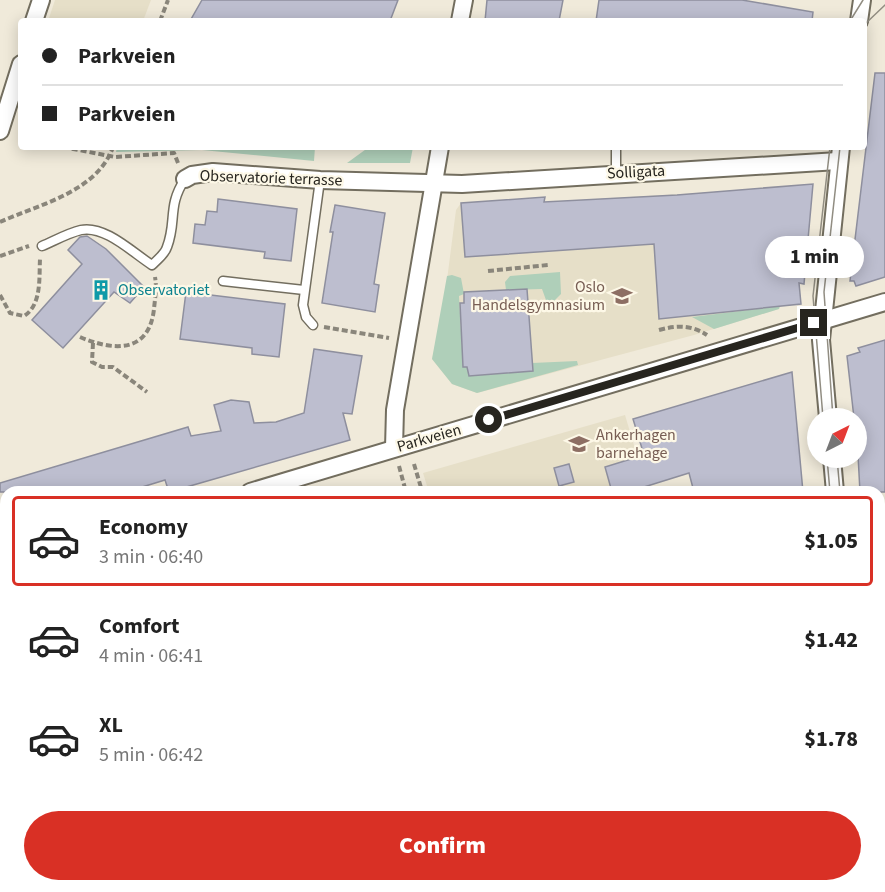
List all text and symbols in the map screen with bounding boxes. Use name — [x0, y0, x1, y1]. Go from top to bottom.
text: Parkveien — [78, 40, 176, 72]
text: Parkveien — [78, 98, 176, 130]
street label: Solligata — [606, 159, 666, 185]
street label: Observatorie terrasse — [199, 165, 343, 191]
callout: 1 min — [764, 236, 864, 278]
text: 1 min — [790, 243, 839, 271]
place label: Oslo Handelsgymnasium — [472, 276, 605, 316]
building icon: Observatoriet — [89, 278, 113, 302]
place label: Observatoriet — [118, 279, 210, 301]
school or university icon: Oslo Handelsgymnasium — [610, 284, 634, 308]
route end — [800, 309, 827, 336]
route start — [475, 406, 502, 433]
north arrow — [807, 408, 867, 468]
map controls — [807, 408, 867, 468]
street label: Parkveien — [394, 418, 464, 458]
place label: Ankerhagen barnehage — [596, 424, 676, 464]
school or university icon: Ankerhagen barnehage — [567, 432, 591, 456]
text: Economy — [99, 511, 188, 543]
icon: car — [27, 514, 81, 568]
text: $1.05 — [804, 525, 858, 557]
text: 3 min · 06:40 — [99, 543, 203, 571]
text: Comfort — [99, 610, 180, 642]
icon: car — [27, 613, 81, 667]
text: $1.42 — [804, 624, 858, 656]
text: 4 min · 06:41 — [99, 642, 203, 670]
text: XL — [99, 709, 123, 741]
icon: car — [27, 712, 81, 766]
text: $1.78 — [804, 723, 858, 755]
text: 5 min · 06:42 — [99, 741, 203, 769]
button: Confirm — [24, 811, 861, 880]

